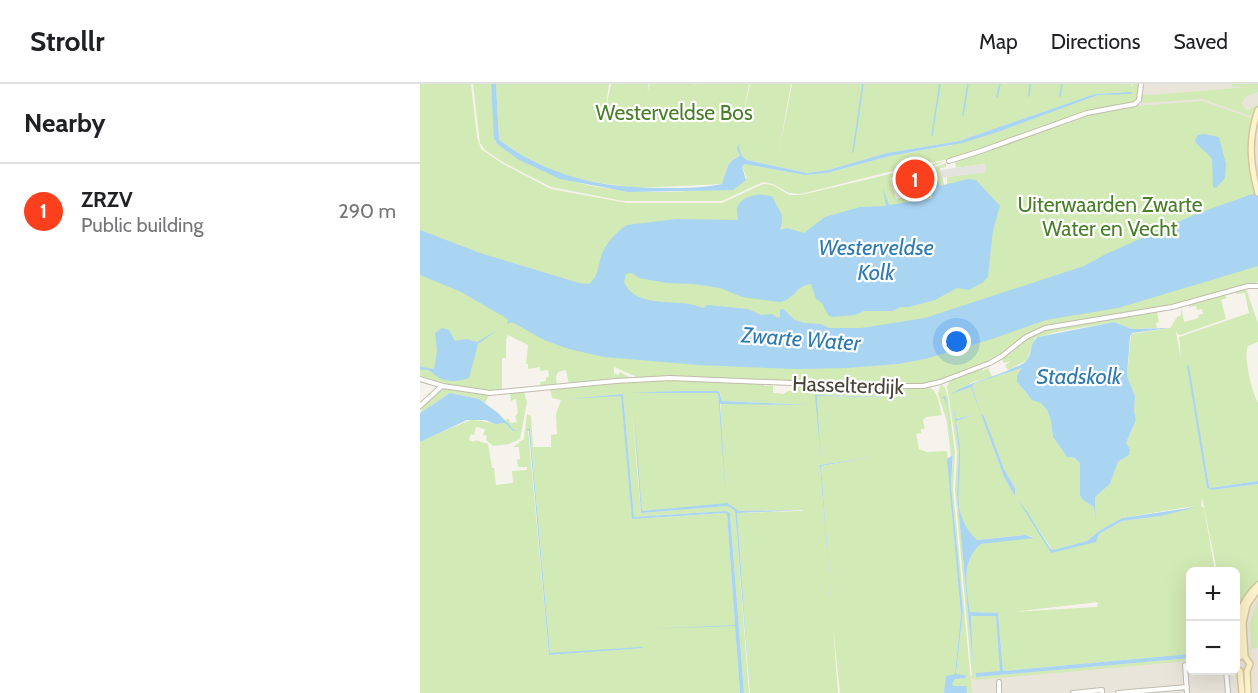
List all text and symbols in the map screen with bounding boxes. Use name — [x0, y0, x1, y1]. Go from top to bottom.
text: Strollr — [30, 24, 104, 58]
text: Map — [979, 29, 1018, 54]
text: Directions — [1051, 29, 1140, 54]
text: Saved — [1173, 29, 1228, 54]
park label: Westerveldse Bos — [595, 100, 753, 125]
text: Nearby — [24, 107, 105, 139]
pin: 1 — [896, 156, 934, 202]
text: ZRZV — [81, 186, 133, 213]
park label: Uiterwaarden Zwarte Water en Vecht — [1017, 192, 1203, 241]
text: 1 — [40, 199, 47, 223]
text: 290 m — [338, 199, 396, 223]
text: Public building — [81, 213, 203, 237]
water label: Westerveldse Kolk — [818, 234, 934, 286]
water label: Zwarte Water — [740, 321, 863, 357]
your location — [942, 327, 971, 356]
water label: Stadskolk — [1036, 363, 1122, 390]
street label: Hasselterdijk — [792, 371, 905, 400]
map controls — [1186, 567, 1240, 675]
button: + — [1186, 567, 1240, 621]
button: − — [1186, 621, 1240, 675]

